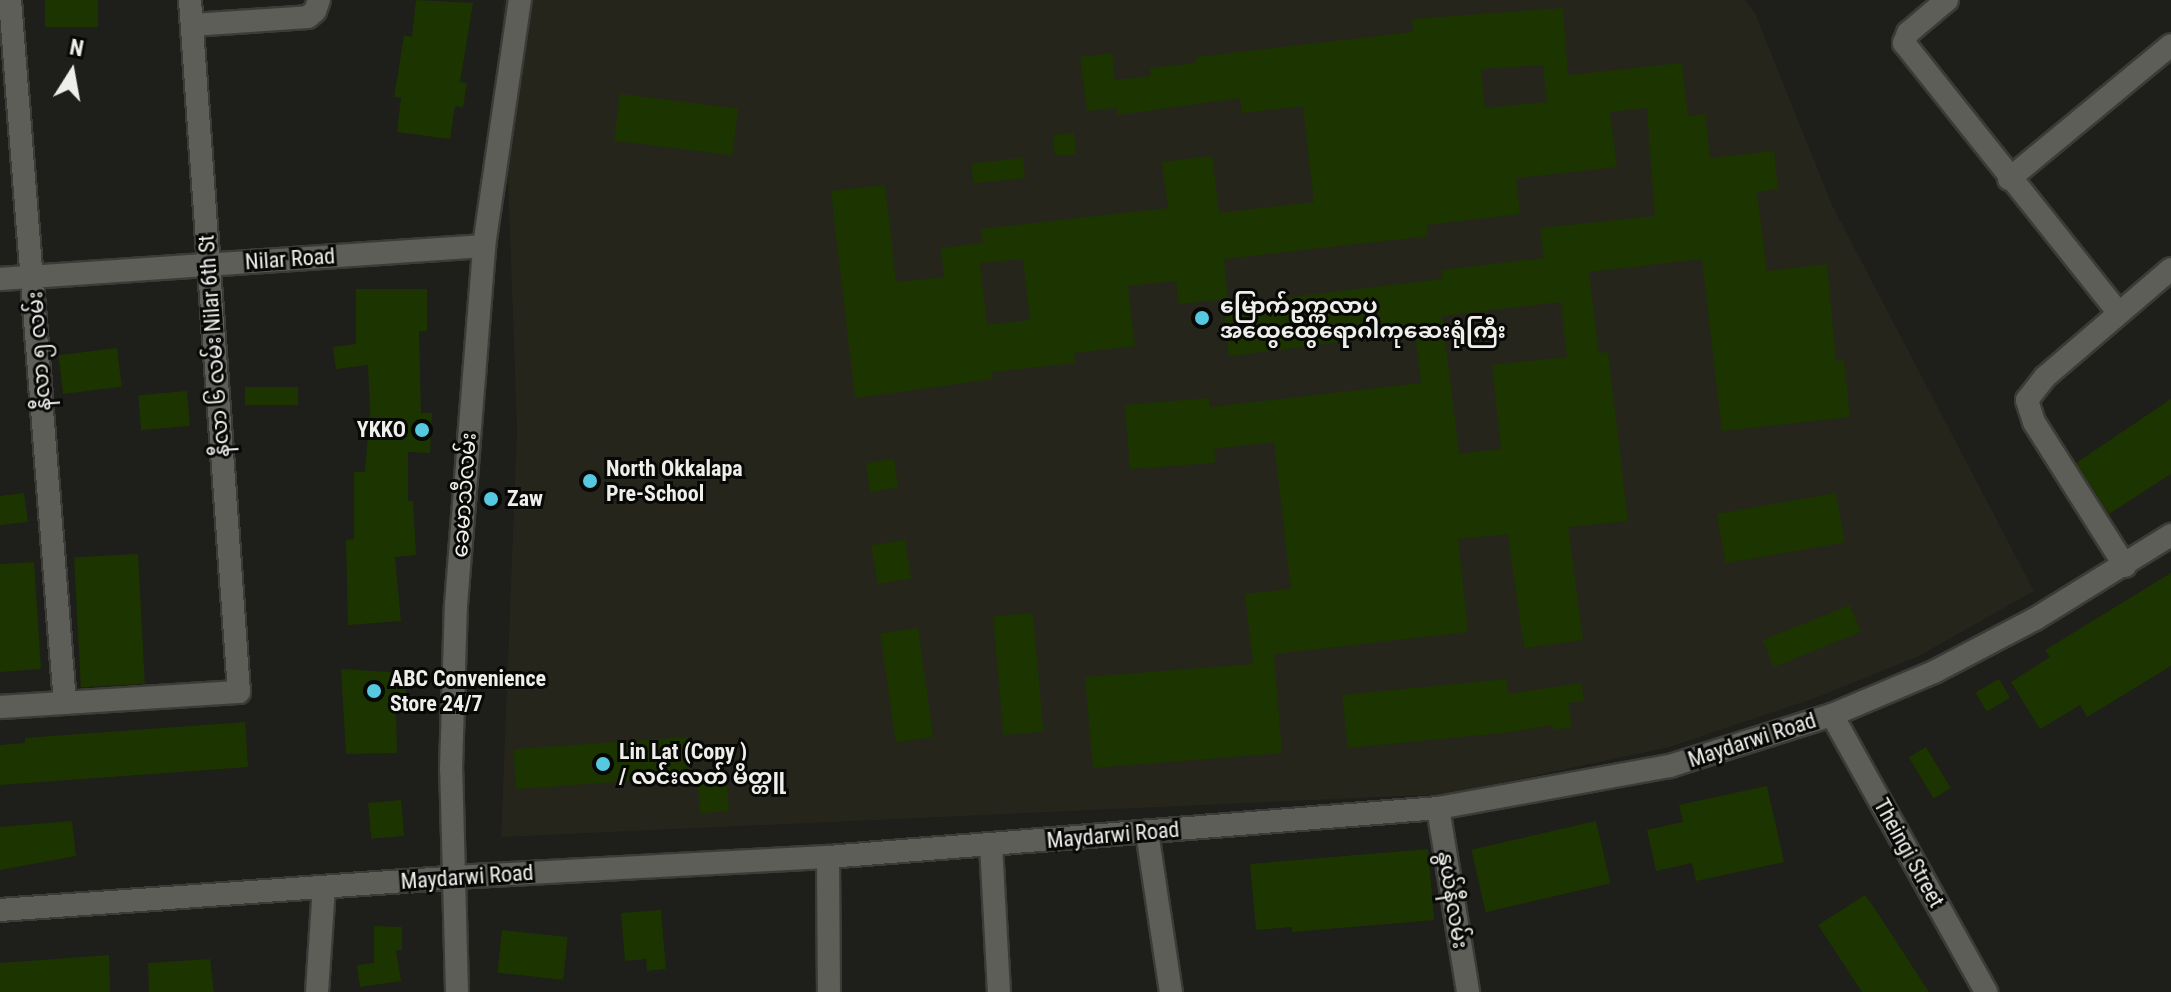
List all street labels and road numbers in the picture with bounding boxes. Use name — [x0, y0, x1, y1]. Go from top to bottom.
street label: နီလာ ၆ လမ်း Nilar 6th St — [193, 234, 235, 458]
street label: Nilar Road — [244, 243, 336, 275]
street label: နီလာ ၅ လမ်း — [22, 290, 56, 412]
street label: ခေမာသီလမ်း — [446, 432, 482, 558]
street label: Maydarwi Road — [1685, 707, 1819, 773]
street label: Theingi Street — [1868, 794, 1950, 912]
street label: Maydarwi Road — [1046, 816, 1180, 854]
street label: နွယ်နီလမ်း — [1432, 849, 1474, 951]
street label: Maydarwi Road — [400, 859, 534, 895]

